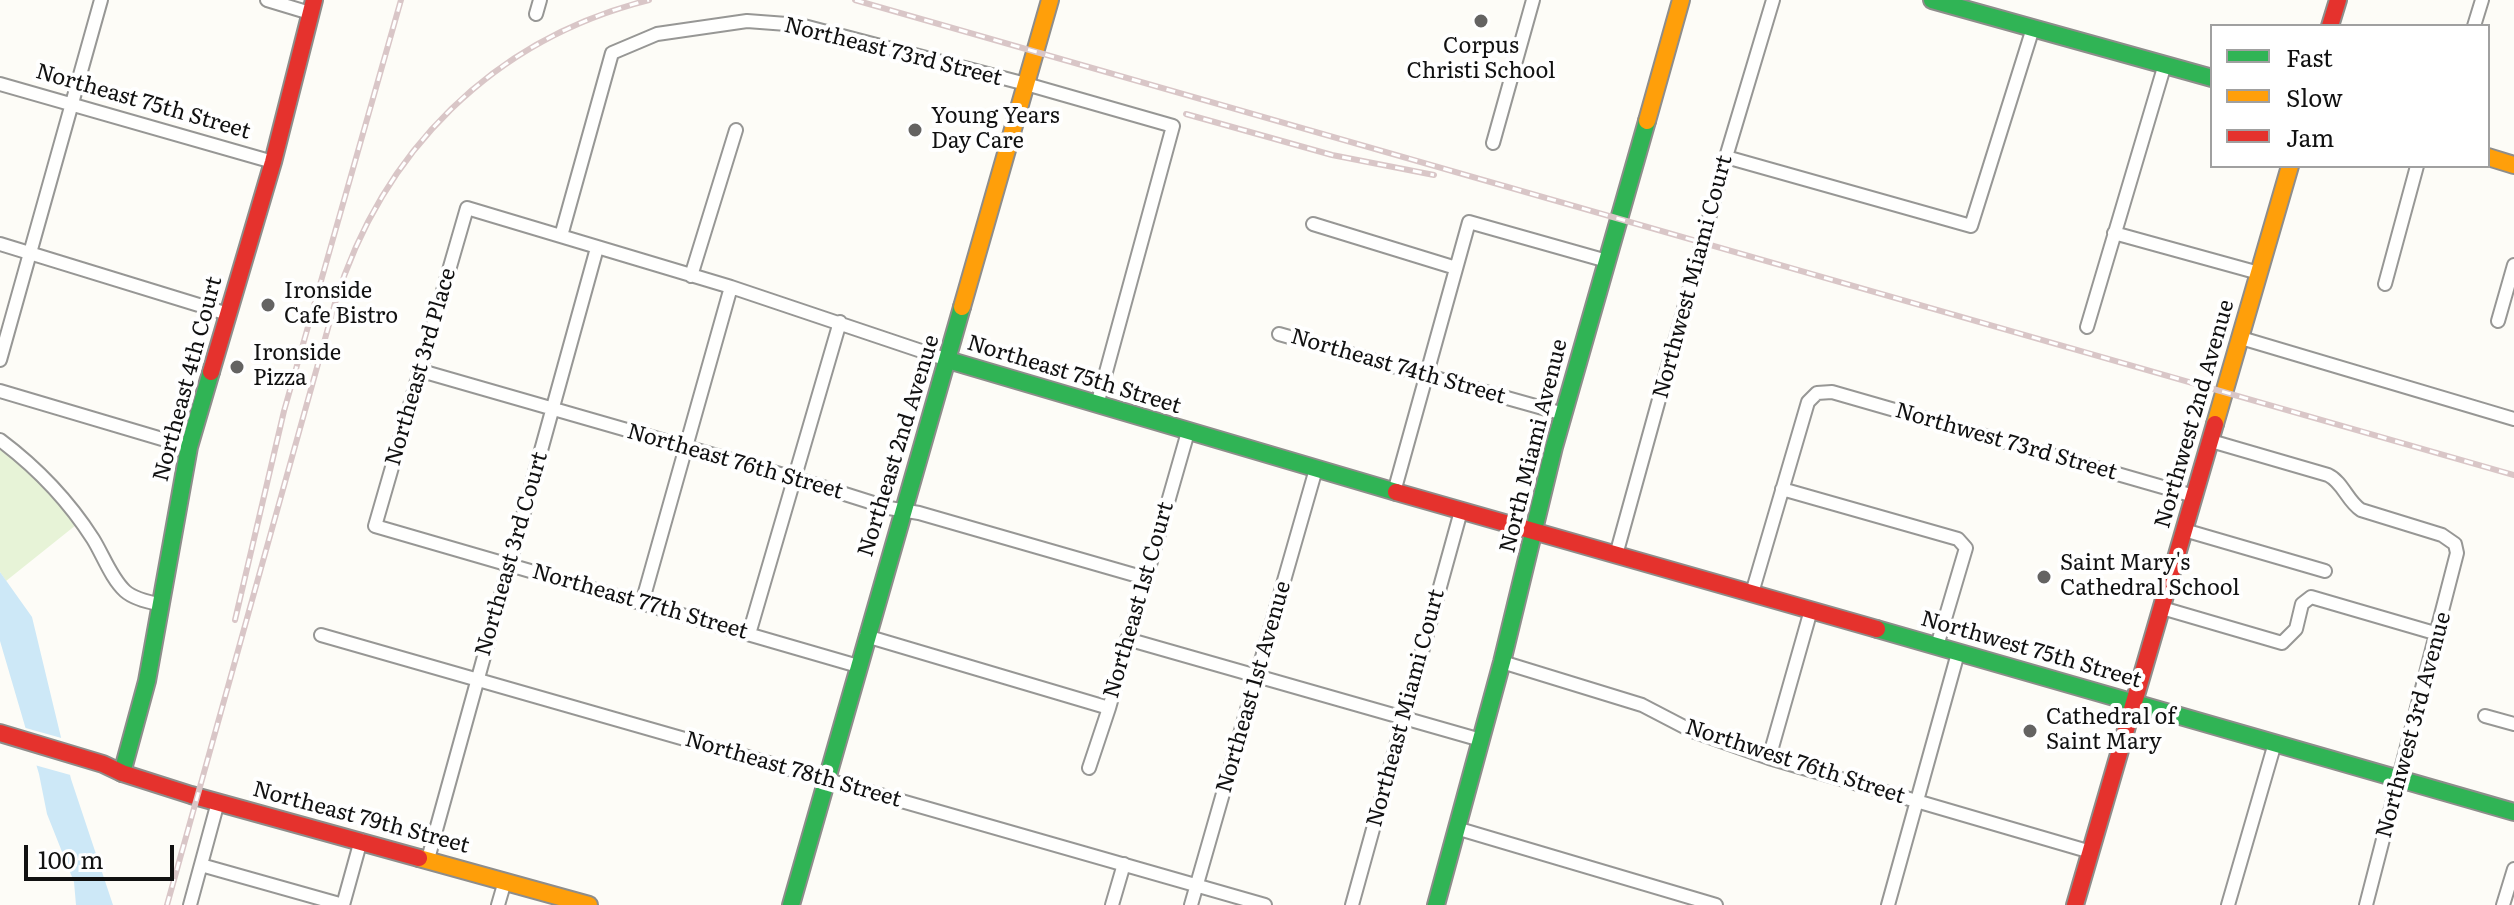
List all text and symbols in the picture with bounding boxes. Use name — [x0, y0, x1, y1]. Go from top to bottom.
street label: Northeast 73rd Street — [781, 12, 1005, 92]
marker: Corpus Christi School — [1472, 12, 1490, 30]
legend — [2210, 24, 2490, 168]
place label: Corpus Christi School — [1407, 34, 1555, 86]
text: Fast — [2286, 39, 2333, 74]
street label: Northeast 75th Street — [33, 59, 253, 145]
text: Slow — [2286, 79, 2343, 114]
place label: Young Years Day Care — [931, 104, 1060, 156]
text: Jam — [2286, 119, 2334, 154]
marker: Young Years Day Care — [906, 121, 924, 139]
street label: Northwest Miami Court — [1648, 152, 1738, 402]
street label: Northeast 3rd Place — [380, 265, 462, 469]
street label: Northeast 4th Court — [148, 274, 228, 484]
place label: Ironside Cafe Bistro — [284, 279, 398, 330]
marker: Ironside Cafe Bistro — [259, 296, 277, 314]
street label: Northwest 2nd Avenue — [2150, 297, 2240, 531]
street label: Northeast 74th Street — [1288, 324, 1508, 410]
street label: Northeast 75th Street — [964, 330, 1184, 420]
street label: Northeast 2nd Avenue — [853, 332, 945, 560]
street label: North Miami Avenue — [1495, 336, 1573, 556]
place label: Ironside Pizza — [253, 341, 341, 392]
marker: Ironside Pizza — [228, 358, 246, 376]
street label: Northwest 73rd Street — [1892, 398, 2120, 486]
street label: Northeast 76th Street — [624, 419, 846, 505]
street label: Northeast 3rd Court — [470, 449, 554, 659]
street label: Northeast 1st Court — [1098, 499, 1180, 701]
place label: Saint Mary's Cathedral School — [2060, 551, 2240, 602]
street label: Northeast 77th Street — [529, 559, 751, 645]
marker: Saint Mary's Cathedral School — [2035, 568, 2053, 586]
street label: Northeast 1st Avenue — [1211, 578, 1297, 796]
street label: Northeast Miami Court — [1362, 586, 1450, 830]
street label: Northwest 75th Street — [1918, 606, 2144, 694]
street label: Northwest 3rd Avenue — [2371, 609, 2457, 841]
place label: Cathedral of Saint Mary — [2046, 705, 2176, 756]
street label: Northwest 76th Street — [1682, 714, 1908, 810]
marker: Cathedral of Saint Mary — [2021, 722, 2039, 740]
street label: Northeast 78th Street — [682, 726, 904, 814]
street label: Northeast 79th Street — [250, 776, 472, 860]
scale bar — [28, 829, 178, 879]
text: 100 m — [38, 841, 104, 876]

